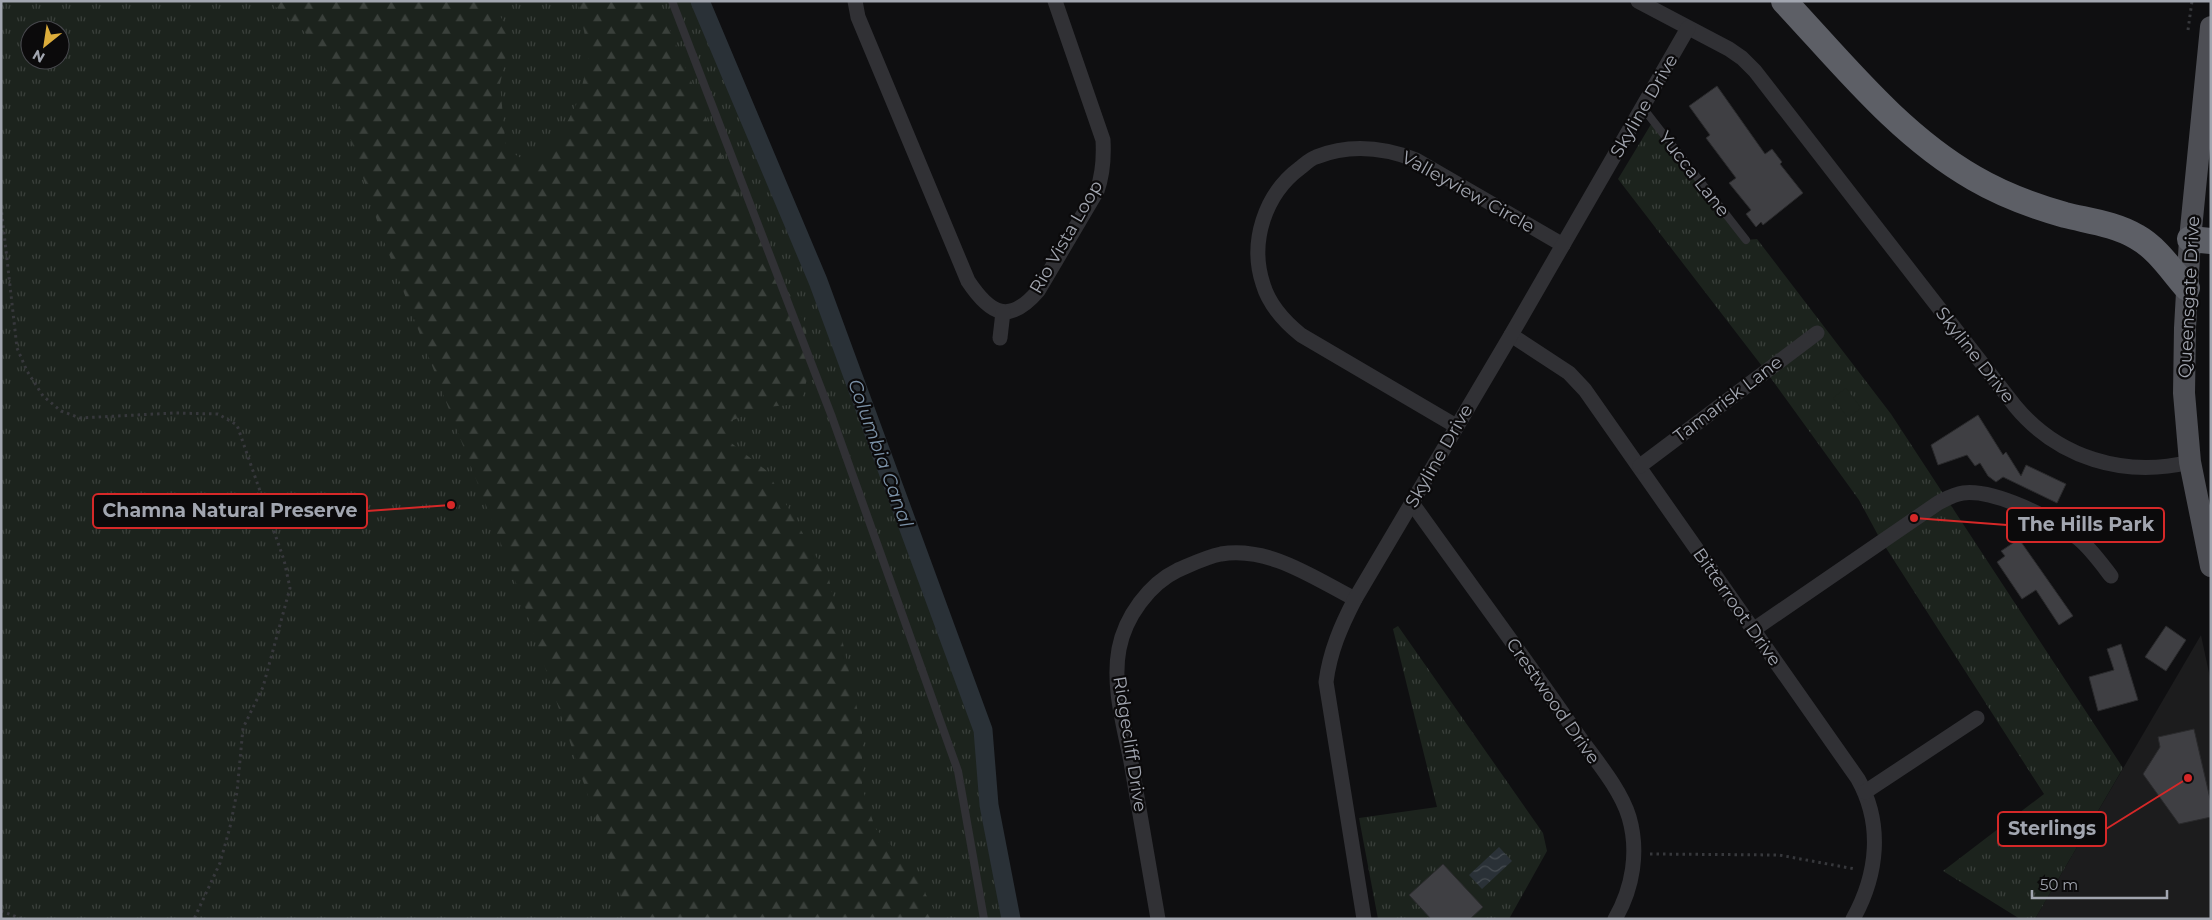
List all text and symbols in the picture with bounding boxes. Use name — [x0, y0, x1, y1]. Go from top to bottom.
north arrow — [20, 20, 70, 70]
text: N — [29, 46, 48, 67]
street label: Skyline Drive — [1606, 50, 1683, 162]
street label: Yucca Lane — [1654, 127, 1734, 221]
street label: Valleyview Circle — [1398, 146, 1538, 238]
street label: Rio Vista Loop — [1025, 176, 1107, 298]
street label: Queensgate Drive — [2174, 215, 2204, 379]
street label: Skyline Drive — [1931, 303, 2019, 407]
street label: Tamarisk Lane — [1669, 351, 1787, 447]
water label: Columbia Canal — [843, 376, 918, 531]
street label: Skyline Drive — [1401, 400, 1478, 512]
callout: Chamna Natural Preserve — [93, 494, 367, 528]
text: Chamna Natural Preserve — [103, 499, 357, 522]
callout: The Hills Park — [2007, 508, 2164, 542]
text: The Hills Park — [2018, 513, 2155, 536]
street label: Bitterroot Drive — [1688, 544, 1786, 670]
street label: Crestwood Drive — [1501, 634, 1605, 768]
street label: Ridgecliff Drive — [1108, 675, 1152, 814]
callout: Sterlings — [1998, 812, 2106, 846]
text: Sterlings — [2008, 817, 2096, 840]
scale bar — [2032, 868, 2167, 900]
text: 50 m — [2040, 875, 2078, 894]

